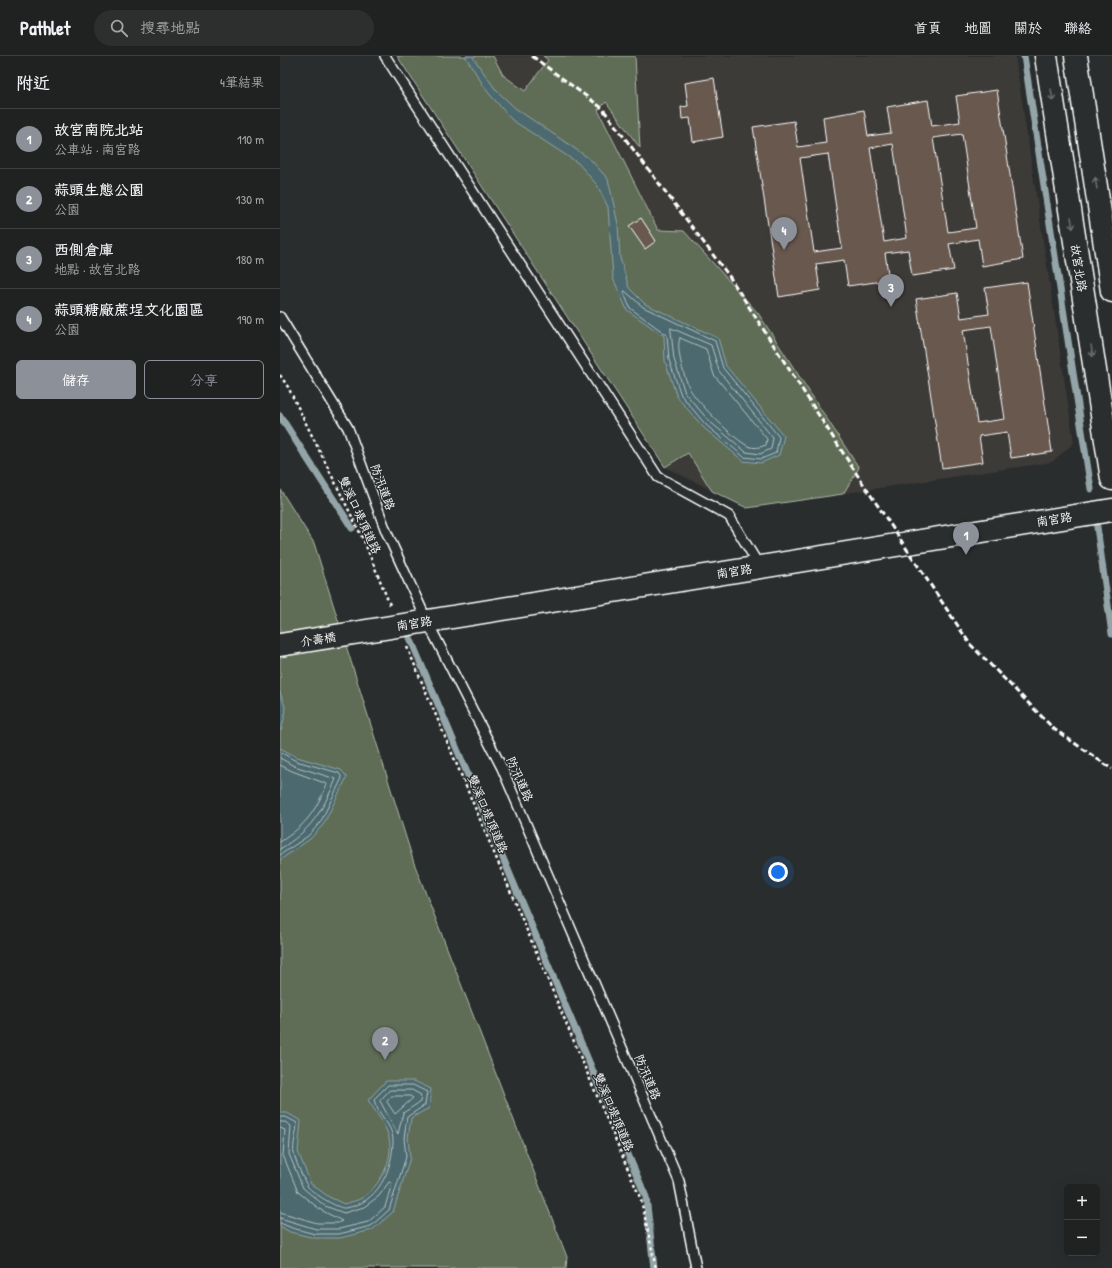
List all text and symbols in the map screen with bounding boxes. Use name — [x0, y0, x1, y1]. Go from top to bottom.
search box — [94, 10, 374, 46]
text: Pathlet — [20, 15, 70, 41]
icon: search — [108, 17, 130, 39]
text: 搜尋地點 — [140, 17, 200, 38]
text: 首頁 — [914, 18, 942, 37]
text: 地圖 — [964, 18, 992, 37]
text: 關於 — [1014, 18, 1042, 37]
text: 聯絡 — [1064, 18, 1092, 37]
text: 附近 — [16, 71, 50, 94]
text: 4筆結果 — [220, 73, 264, 91]
one-way arrow — [1048, 88, 1056, 101]
text: 故宮南院北站 — [54, 119, 144, 140]
text: 1 — [27, 130, 31, 148]
text: 110 m — [237, 130, 264, 148]
text: 公車站 · 南宮路 — [54, 140, 141, 158]
one-way arrow — [1092, 177, 1100, 190]
text: 蒜頭生態公園 — [54, 179, 144, 200]
text: 2 — [26, 190, 32, 208]
text: 130 m — [236, 190, 264, 208]
text: 公園 — [54, 200, 80, 218]
one-way arrow — [1068, 216, 1076, 229]
pin: 4 — [771, 217, 797, 250]
text: 西側倉庫 — [54, 239, 114, 260]
street label: 故宮北路 — [1067, 243, 1091, 293]
text: 3 — [26, 250, 32, 268]
text: 180 m — [236, 250, 264, 268]
text: 地點 · 故宮北路 — [54, 260, 141, 278]
pin: 3 — [878, 274, 904, 307]
text: 蒜頭糖廠蔗埕文化園區 — [54, 299, 204, 320]
text: 4 — [27, 310, 31, 328]
text: 190 m — [237, 310, 264, 328]
text: 公園 — [54, 320, 80, 338]
one-way arrow — [1088, 345, 1096, 358]
button: 儲存 — [16, 360, 136, 399]
button: 分享 — [144, 360, 264, 399]
street label: 防汛道路 — [367, 462, 399, 512]
street label: 雙溪口堤頂道路 — [335, 473, 385, 557]
street label: 南宮路 — [1035, 508, 1073, 530]
pin: 1 — [953, 522, 979, 555]
street label: 南宮路 — [715, 560, 753, 582]
street label: 南宮路 — [395, 612, 433, 634]
street label: 介壽橋 — [299, 628, 337, 650]
street label: 防汛道路 — [502, 754, 538, 804]
street label: 雙溪口堤頂道路 — [464, 772, 512, 856]
your location — [768, 862, 788, 882]
pin: 2 — [372, 1027, 398, 1060]
street label: 防汛道路 — [631, 1052, 665, 1102]
street label: 雙溪口堤頂道路 — [590, 1070, 638, 1154]
map controls — [1064, 1184, 1100, 1256]
button: + — [1064, 1184, 1100, 1220]
button: − — [1064, 1220, 1100, 1256]

